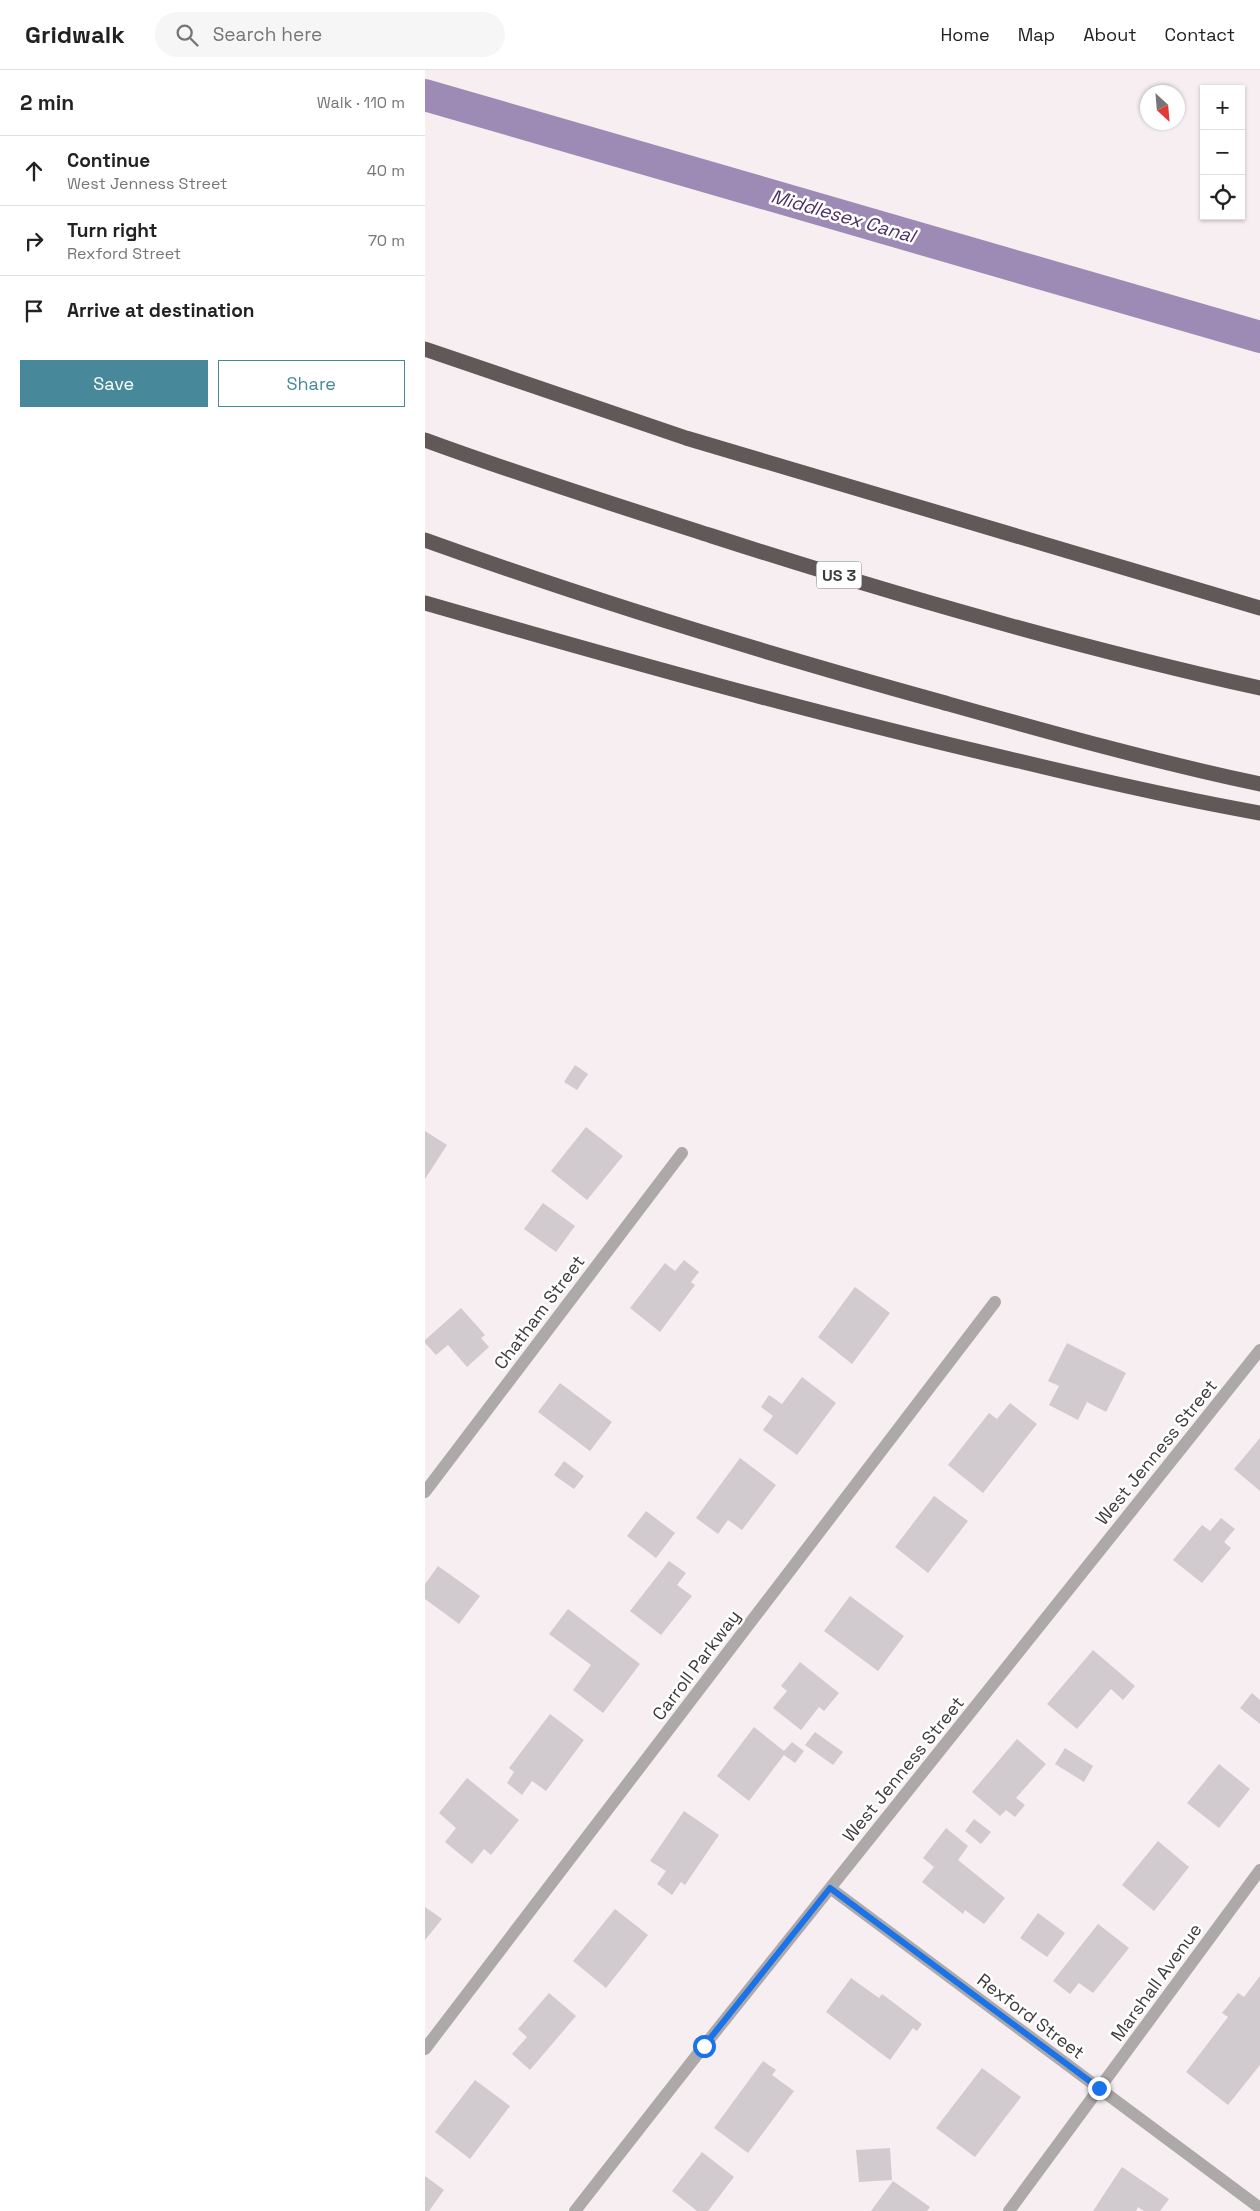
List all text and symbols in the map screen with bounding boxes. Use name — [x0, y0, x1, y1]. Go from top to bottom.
search box — [155, 12, 505, 57]
text: Gridwalk — [25, 19, 125, 50]
icon: search — [173, 21, 201, 49]
text: Search here — [213, 22, 322, 47]
text: Home — [941, 23, 990, 46]
text: Map — [1018, 23, 1055, 46]
text: About — [1083, 23, 1137, 46]
text: Contact — [1165, 23, 1235, 46]
north arrow — [1140, 85, 1185, 130]
map controls — [1200, 85, 1245, 220]
button: + — [1200, 85, 1245, 130]
text: 2 min — [20, 89, 74, 116]
text: Walk · 110 m — [317, 92, 405, 113]
button: − — [1200, 130, 1245, 175]
text: Continue — [67, 148, 150, 173]
icon: ahead — [20, 157, 48, 185]
text: 40 m — [367, 160, 405, 181]
text: West Jenness Street — [67, 173, 227, 194]
button: locate — [1200, 175, 1245, 220]
water label: Middlesex Canal — [768, 184, 920, 249]
text: Turn right — [67, 218, 157, 243]
icon: right — [20, 227, 48, 255]
text: 70 m — [368, 230, 405, 251]
text: Rexford Street — [67, 243, 181, 264]
icon: arrive — [20, 297, 48, 325]
text: Arrive at destination — [67, 298, 255, 323]
button: Save — [20, 360, 208, 407]
button: Share — [218, 360, 405, 407]
road number: US 3 — [817, 562, 861, 588]
street label: Chatham Street — [489, 1250, 589, 1374]
street label: West Jenness Street — [1090, 1375, 1222, 1529]
street label: Carroll Parkway — [647, 1605, 745, 1725]
street label: West Jenness Street — [837, 1692, 969, 1846]
street label: Marshall Avenue — [1105, 1919, 1207, 2045]
street label: Rexford Street — [973, 1968, 1089, 2064]
route start — [693, 2035, 716, 2058]
route end — [1088, 2077, 1111, 2100]

